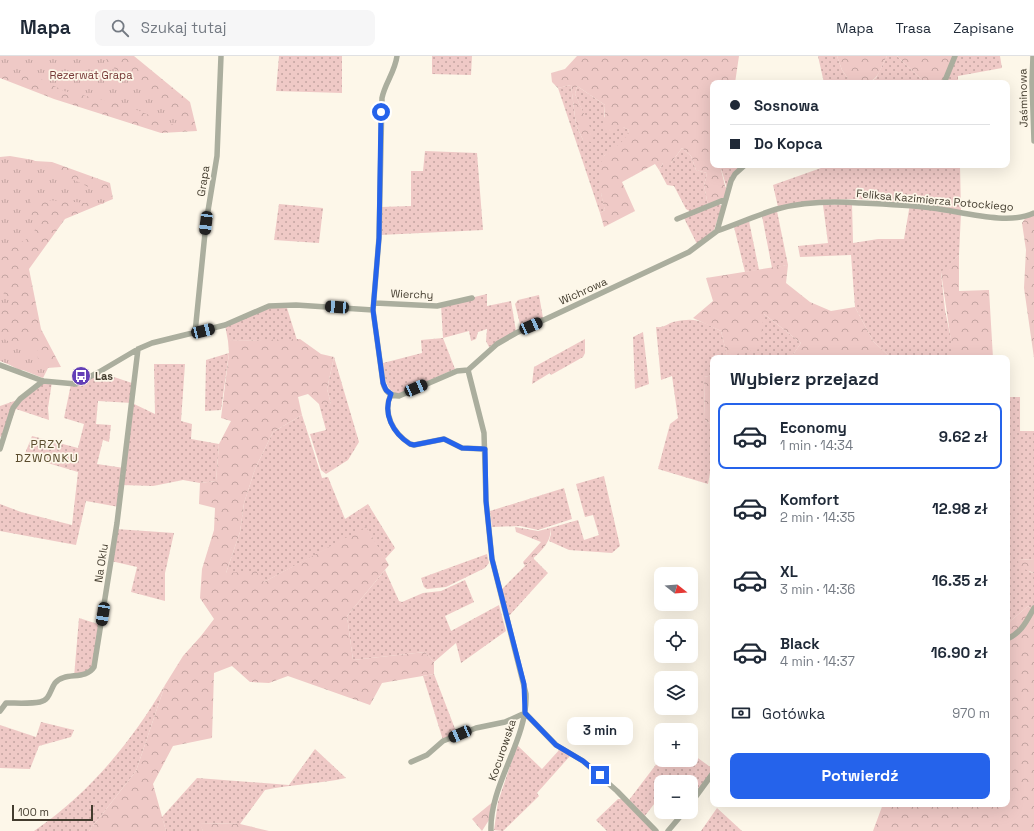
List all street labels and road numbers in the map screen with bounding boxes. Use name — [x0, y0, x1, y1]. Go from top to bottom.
street label: Jaśminowa — [1015, 68, 1031, 128]
street label: Grapa — [194, 164, 212, 197]
street label: Feliksa Kazimierza Potockiego — [856, 186, 1014, 214]
street label: Wichrowa — [557, 274, 610, 308]
street label: Wierchy — [390, 286, 434, 302]
street label: Na Oklu — [91, 543, 111, 583]
street label: Kocurowska — [485, 717, 519, 782]

